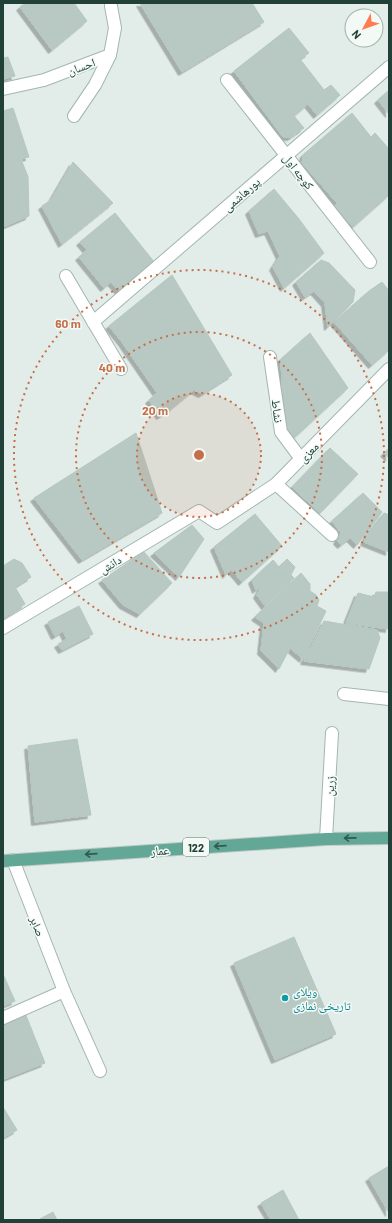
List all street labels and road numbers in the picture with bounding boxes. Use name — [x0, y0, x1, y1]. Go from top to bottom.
street label: احسان — [65, 54, 97, 78]
street label: کوچه اول — [280, 150, 317, 192]
street label: پورهاشمی — [220, 174, 263, 215]
street label: نشاط — [269, 398, 287, 424]
street label: معزی — [295, 439, 322, 466]
street label: دانش — [96, 552, 124, 577]
street label: زرین — [321, 775, 338, 797]
road number: 122 — [183, 838, 209, 856]
street label: عمار — [149, 842, 170, 858]
street label: صابر — [26, 913, 48, 939]

